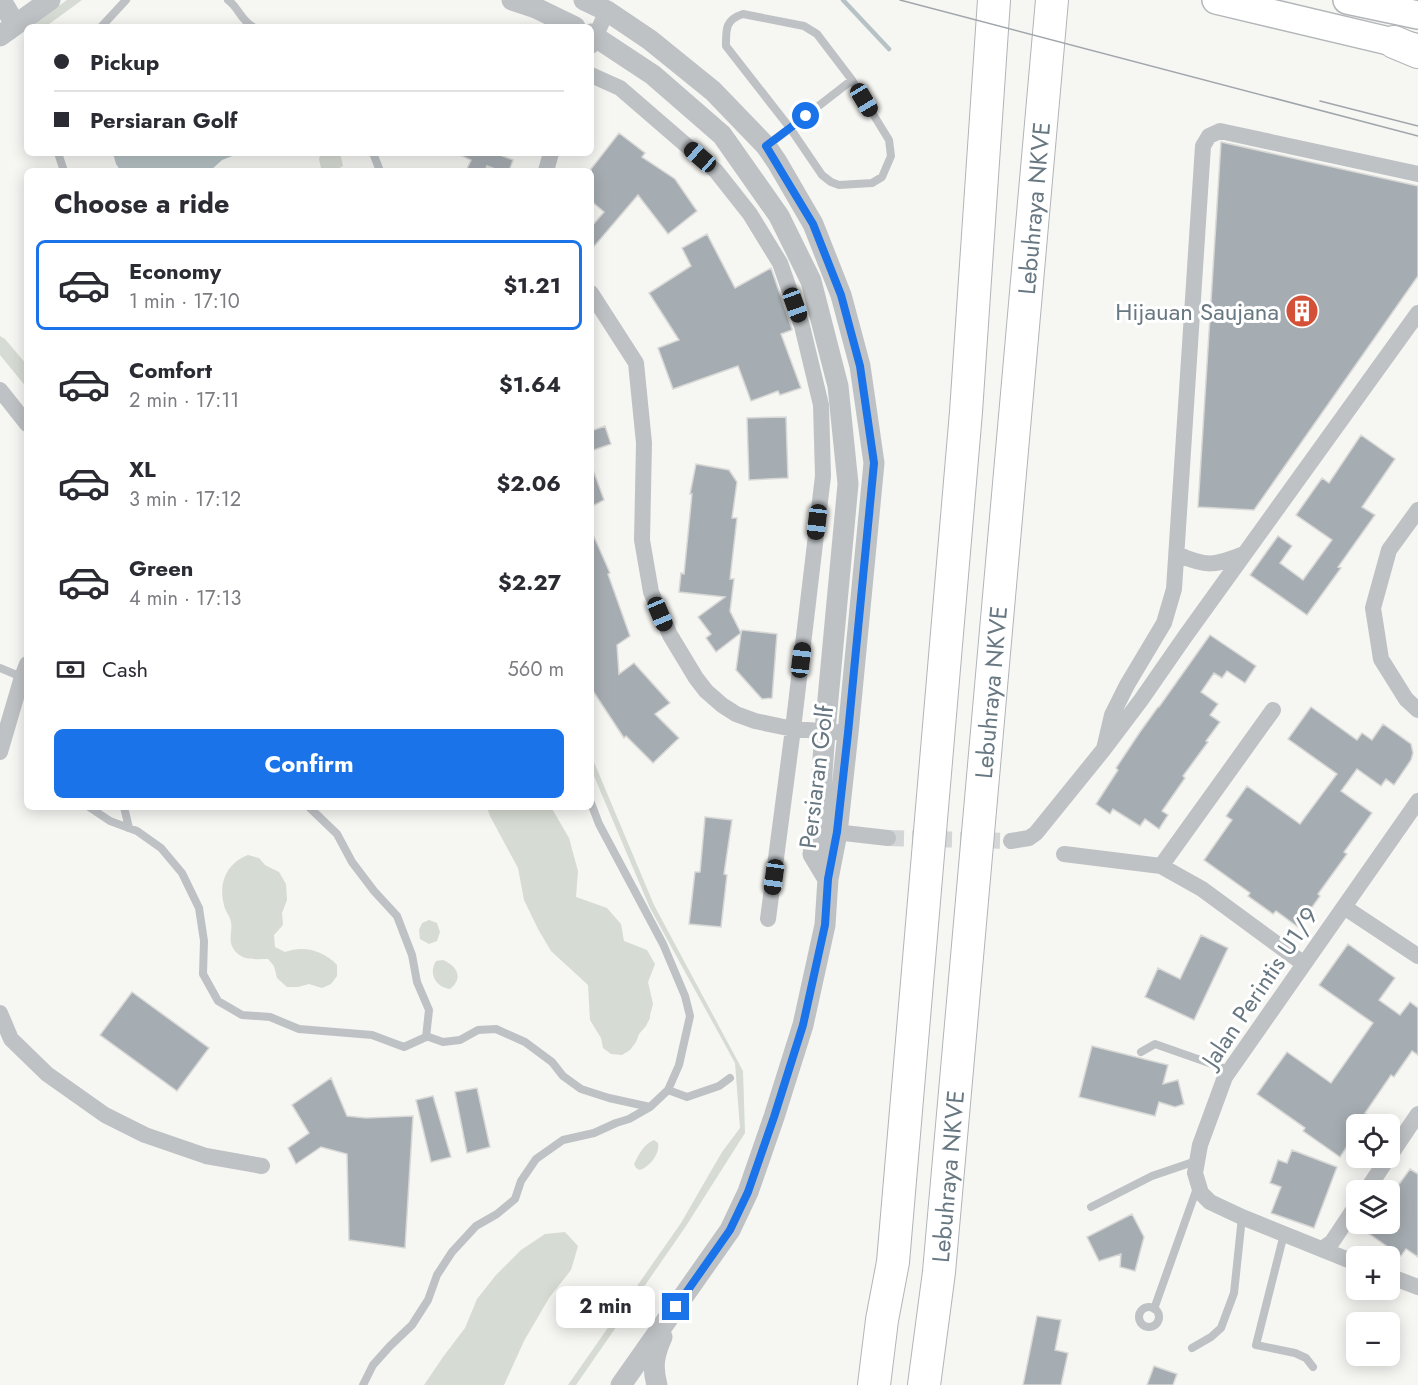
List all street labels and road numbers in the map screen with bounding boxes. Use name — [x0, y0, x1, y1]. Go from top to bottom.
street label: Lebuhraya NKVE — [1008, 120, 1059, 296]
street label: Lebuhraya NKVE — [965, 605, 1016, 780]
street label: Persiaran Golf — [790, 702, 842, 851]
street label: Jalan Perintis U1/9 — [1192, 900, 1327, 1077]
street label: Lebuhraya NKVE — [922, 1089, 973, 1264]

